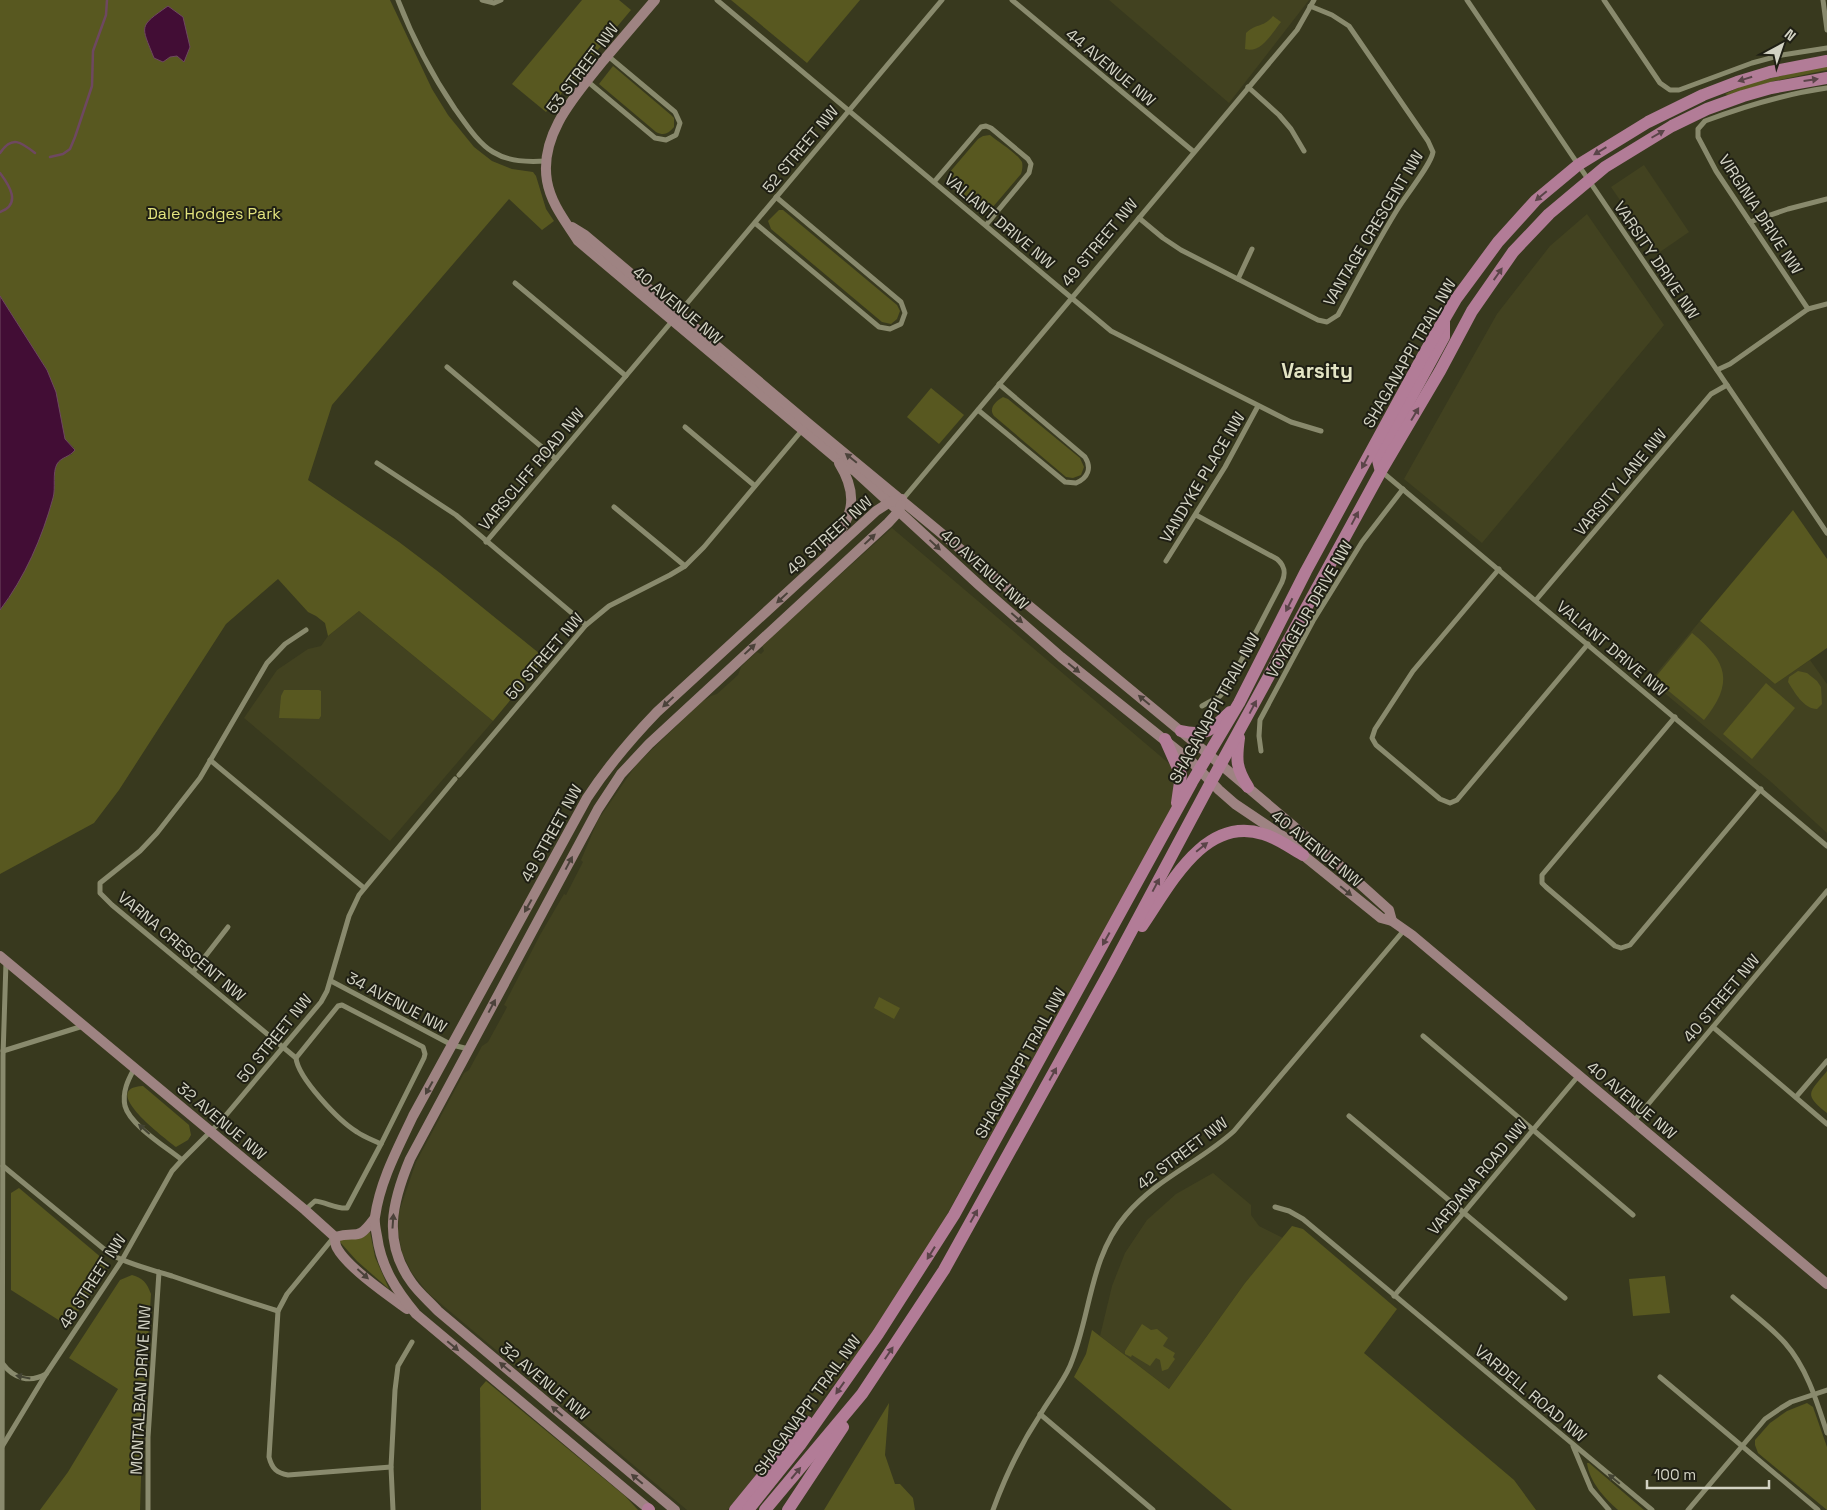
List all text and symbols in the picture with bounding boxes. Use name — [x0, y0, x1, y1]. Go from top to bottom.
street label: 53 STREET NW — [542, 19, 623, 118]
north arrow — [1757, 20, 1807, 70]
street label: 44 AVENUE NW — [1061, 24, 1160, 111]
text: N — [1781, 25, 1800, 45]
one-way arrow — [1738, 76, 1753, 84]
one-way arrow — [1803, 76, 1819, 84]
street label: 52 STREET NW — [758, 101, 843, 197]
one-way arrow — [1652, 129, 1665, 138]
street label: VANTAGE CRESCENT NW — [1318, 146, 1428, 310]
one-way arrow — [1594, 146, 1607, 155]
street label: VIRGINIA DRIVE NW — [1714, 150, 1807, 278]
street label: VALIANT DRIVE NW — [940, 169, 1059, 274]
one-way arrow — [1535, 191, 1548, 202]
street label: 49 STREET NW — [1056, 194, 1142, 291]
street label: VARSITY DRIVE NW — [1609, 197, 1704, 323]
park label: Dale Hodges Park — [147, 203, 281, 224]
street label: 40 AVENUE NW — [628, 262, 727, 349]
one-way arrow — [1493, 268, 1503, 281]
street label: SHAGANAPPI TRAIL NW — [1358, 275, 1461, 432]
district label: Varsity — [1281, 357, 1353, 384]
street label: VARSCLIFF ROAD NW — [474, 404, 589, 535]
one-way arrow — [1410, 407, 1419, 420]
street label: VANDYKE PLACE NW — [1155, 408, 1250, 546]
street label: VARSITY LANE NW — [1570, 425, 1671, 540]
one-way arrow — [845, 452, 858, 463]
one-way arrow — [1361, 454, 1369, 469]
street label: 49 STREET NW — [782, 491, 877, 579]
one-way arrow — [1351, 511, 1359, 525]
street label: 40 AVENUE NW — [936, 524, 1033, 614]
one-way arrow — [863, 533, 875, 545]
street label: VOYAGEUR DRIVE NW — [1262, 537, 1357, 682]
one-way arrow — [929, 539, 941, 551]
one-way arrow — [776, 592, 788, 604]
street label: VALIANT DRIVE NW — [1552, 596, 1671, 701]
one-way arrow — [1285, 598, 1293, 612]
street label: 50 STREET NW — [501, 608, 588, 704]
one-way arrow — [1010, 613, 1023, 624]
street label: SHAGANAPPI TRAIL NW — [1164, 629, 1265, 787]
one-way arrow — [744, 643, 756, 655]
one-way arrow — [1067, 662, 1080, 673]
one-way arrow — [1138, 694, 1150, 706]
one-way arrow — [663, 696, 675, 708]
one-way arrow — [1248, 700, 1257, 714]
street label: 49 STREET NW — [516, 781, 587, 886]
street label: 40 AVENUE NW — [1267, 805, 1367, 892]
one-way arrow — [1195, 842, 1208, 853]
one-way arrow — [565, 856, 573, 870]
one-way arrow — [1152, 877, 1160, 892]
one-way arrow — [1339, 886, 1352, 897]
street label: VARNA CRESCENT NW — [113, 887, 250, 1006]
one-way arrow — [524, 899, 532, 913]
one-way arrow — [1102, 932, 1110, 946]
street label: 40 STREET NW — [1678, 950, 1764, 1047]
street label: 34 AVENUE NW — [343, 967, 451, 1038]
street label: SHAGANAPPI TRAIL NW — [970, 984, 1071, 1142]
street label: 50 STREET NW — [232, 990, 317, 1087]
one-way arrow — [488, 999, 496, 1014]
street label: 40 AVENUE NW — [1582, 1057, 1681, 1144]
one-way arrow — [1049, 1066, 1057, 1081]
street label: 32 AVENUE NW — [173, 1078, 271, 1165]
one-way arrow — [424, 1081, 433, 1094]
street label: 42 STREET NW — [1133, 1112, 1232, 1194]
street label: VARDANA ROAD NW — [1423, 1115, 1532, 1239]
one-way arrow — [138, 1123, 150, 1135]
one-way arrow — [970, 1209, 979, 1222]
one-way arrow — [389, 1213, 397, 1229]
street label: 48 STREET NW — [54, 1230, 131, 1333]
one-way arrow — [926, 1247, 936, 1260]
one-way arrow — [356, 1269, 369, 1280]
street label: MONTALBAN DRIVE NW — [126, 1305, 155, 1475]
street label: SHAGANAPPI TRAIL NW — [749, 1331, 866, 1480]
street label: 32 AVENUE NW — [496, 1338, 594, 1425]
one-way arrow — [447, 1340, 460, 1351]
street label: VARDELL ROAD NW — [1470, 1340, 1591, 1446]
one-way arrow — [884, 1347, 893, 1360]
one-way arrow — [499, 1362, 512, 1373]
one-way arrow — [16, 1373, 31, 1381]
one-way arrow — [835, 1381, 845, 1395]
one-way arrow — [550, 1405, 563, 1416]
scale bar — [1647, 1458, 1770, 1490]
text: 100 m — [1654, 1465, 1696, 1484]
one-way arrow — [790, 1467, 802, 1479]
one-way arrow — [631, 1473, 644, 1484]
one-way arrow — [1608, 1473, 1621, 1484]

